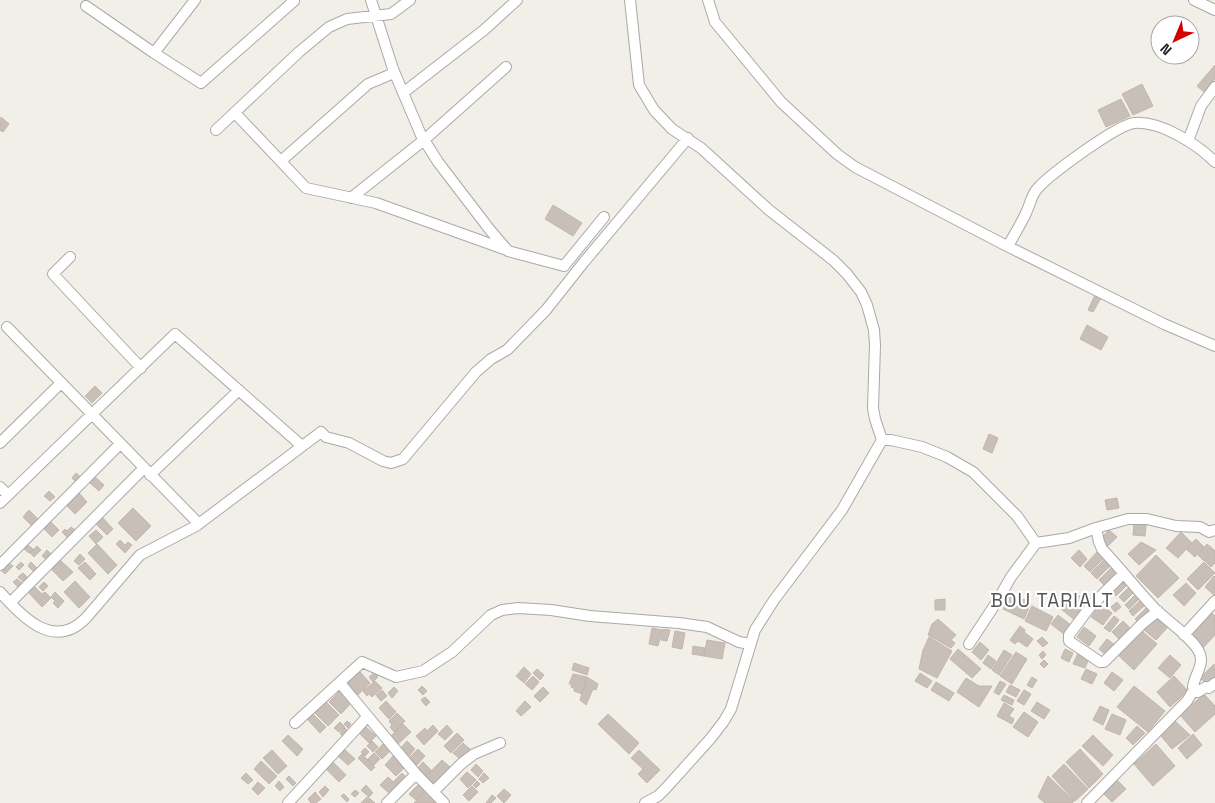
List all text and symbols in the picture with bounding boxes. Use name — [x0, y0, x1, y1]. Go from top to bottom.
north arrow — [1150, 15, 1200, 65]
text: N — [1156, 40, 1176, 59]
district label: BOU TARIALT — [990, 588, 1114, 613]

